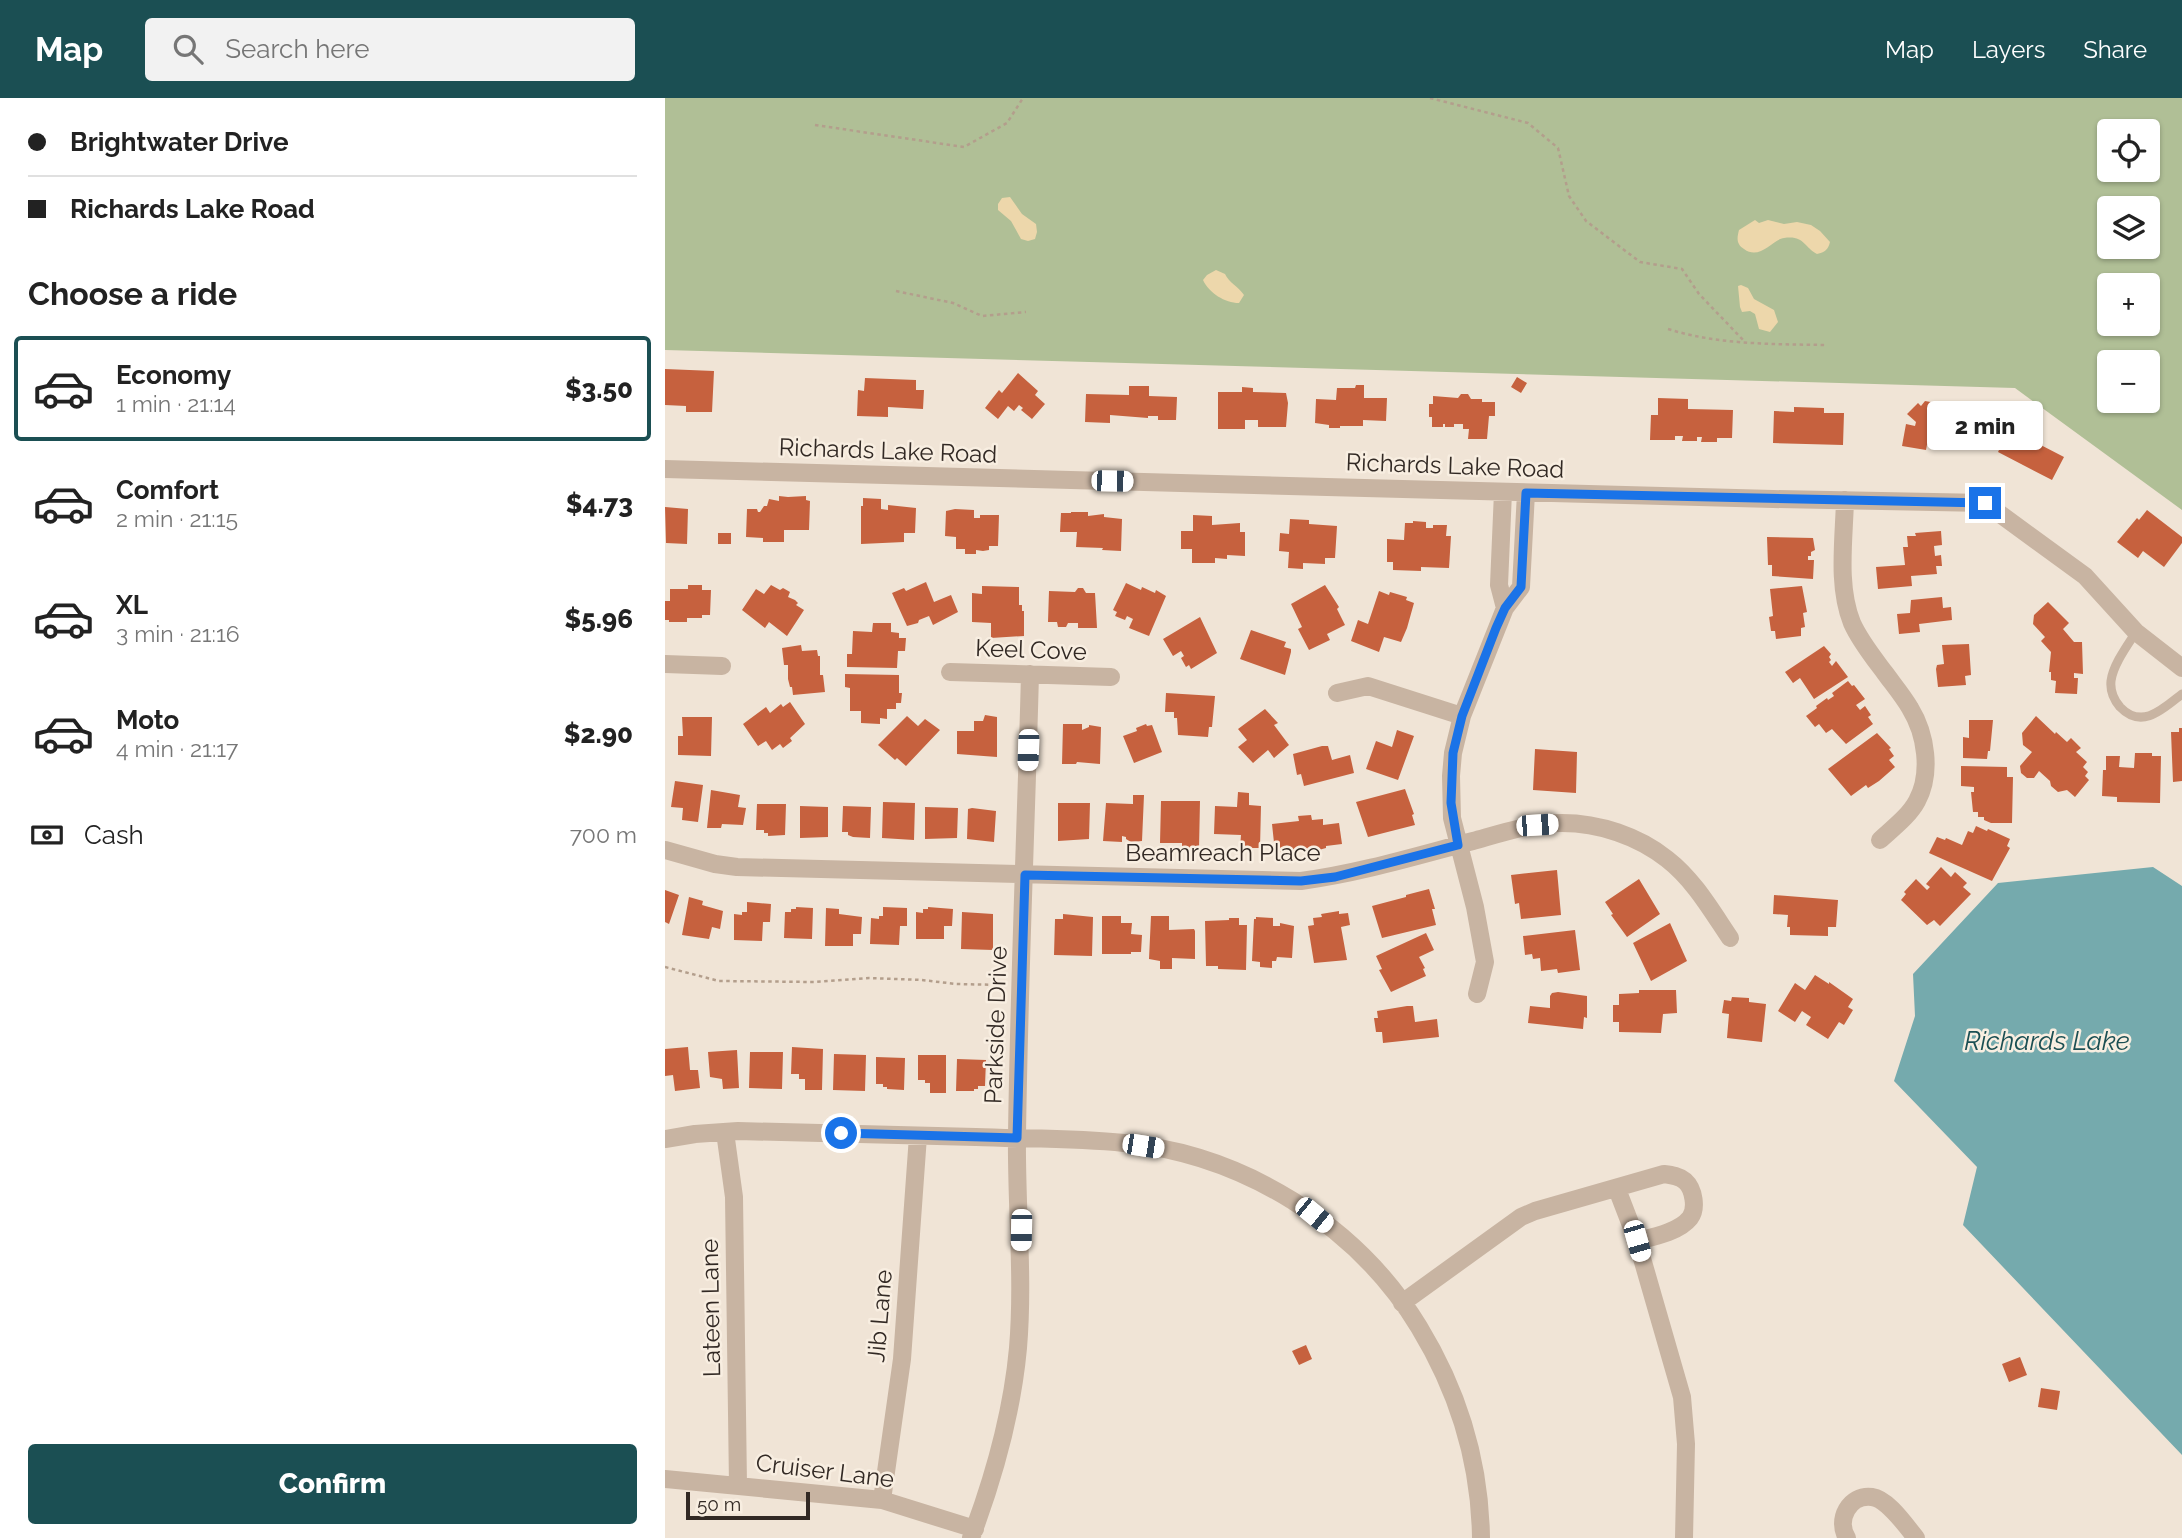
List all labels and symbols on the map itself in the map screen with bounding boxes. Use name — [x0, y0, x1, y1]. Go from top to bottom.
callout: 2 min — [1927, 402, 2043, 450]
street label: Richards Lake Road — [778, 432, 998, 469]
street label: Richards Lake Road — [1345, 447, 1565, 484]
car — [1091, 470, 1134, 492]
route end — [1969, 487, 2001, 519]
street label: Keel Cove — [975, 633, 1087, 666]
car — [1017, 729, 1040, 771]
car — [1516, 813, 1559, 837]
street label: Beamreach Place — [1125, 838, 1321, 867]
street label: Parkside Drive — [978, 945, 1013, 1105]
water label: Richards Lake — [1964, 1026, 2130, 1056]
route start — [825, 1117, 857, 1149]
car — [1121, 1132, 1166, 1160]
car — [1292, 1194, 1337, 1236]
car — [1011, 1209, 1032, 1251]
car — [1622, 1218, 1653, 1264]
street label: Lateen Lane — [695, 1239, 726, 1377]
street label: Jib Lane — [861, 1268, 898, 1363]
street label: Cruiser Lane — [754, 1448, 896, 1493]
scale bar — [686, 1489, 810, 1521]

